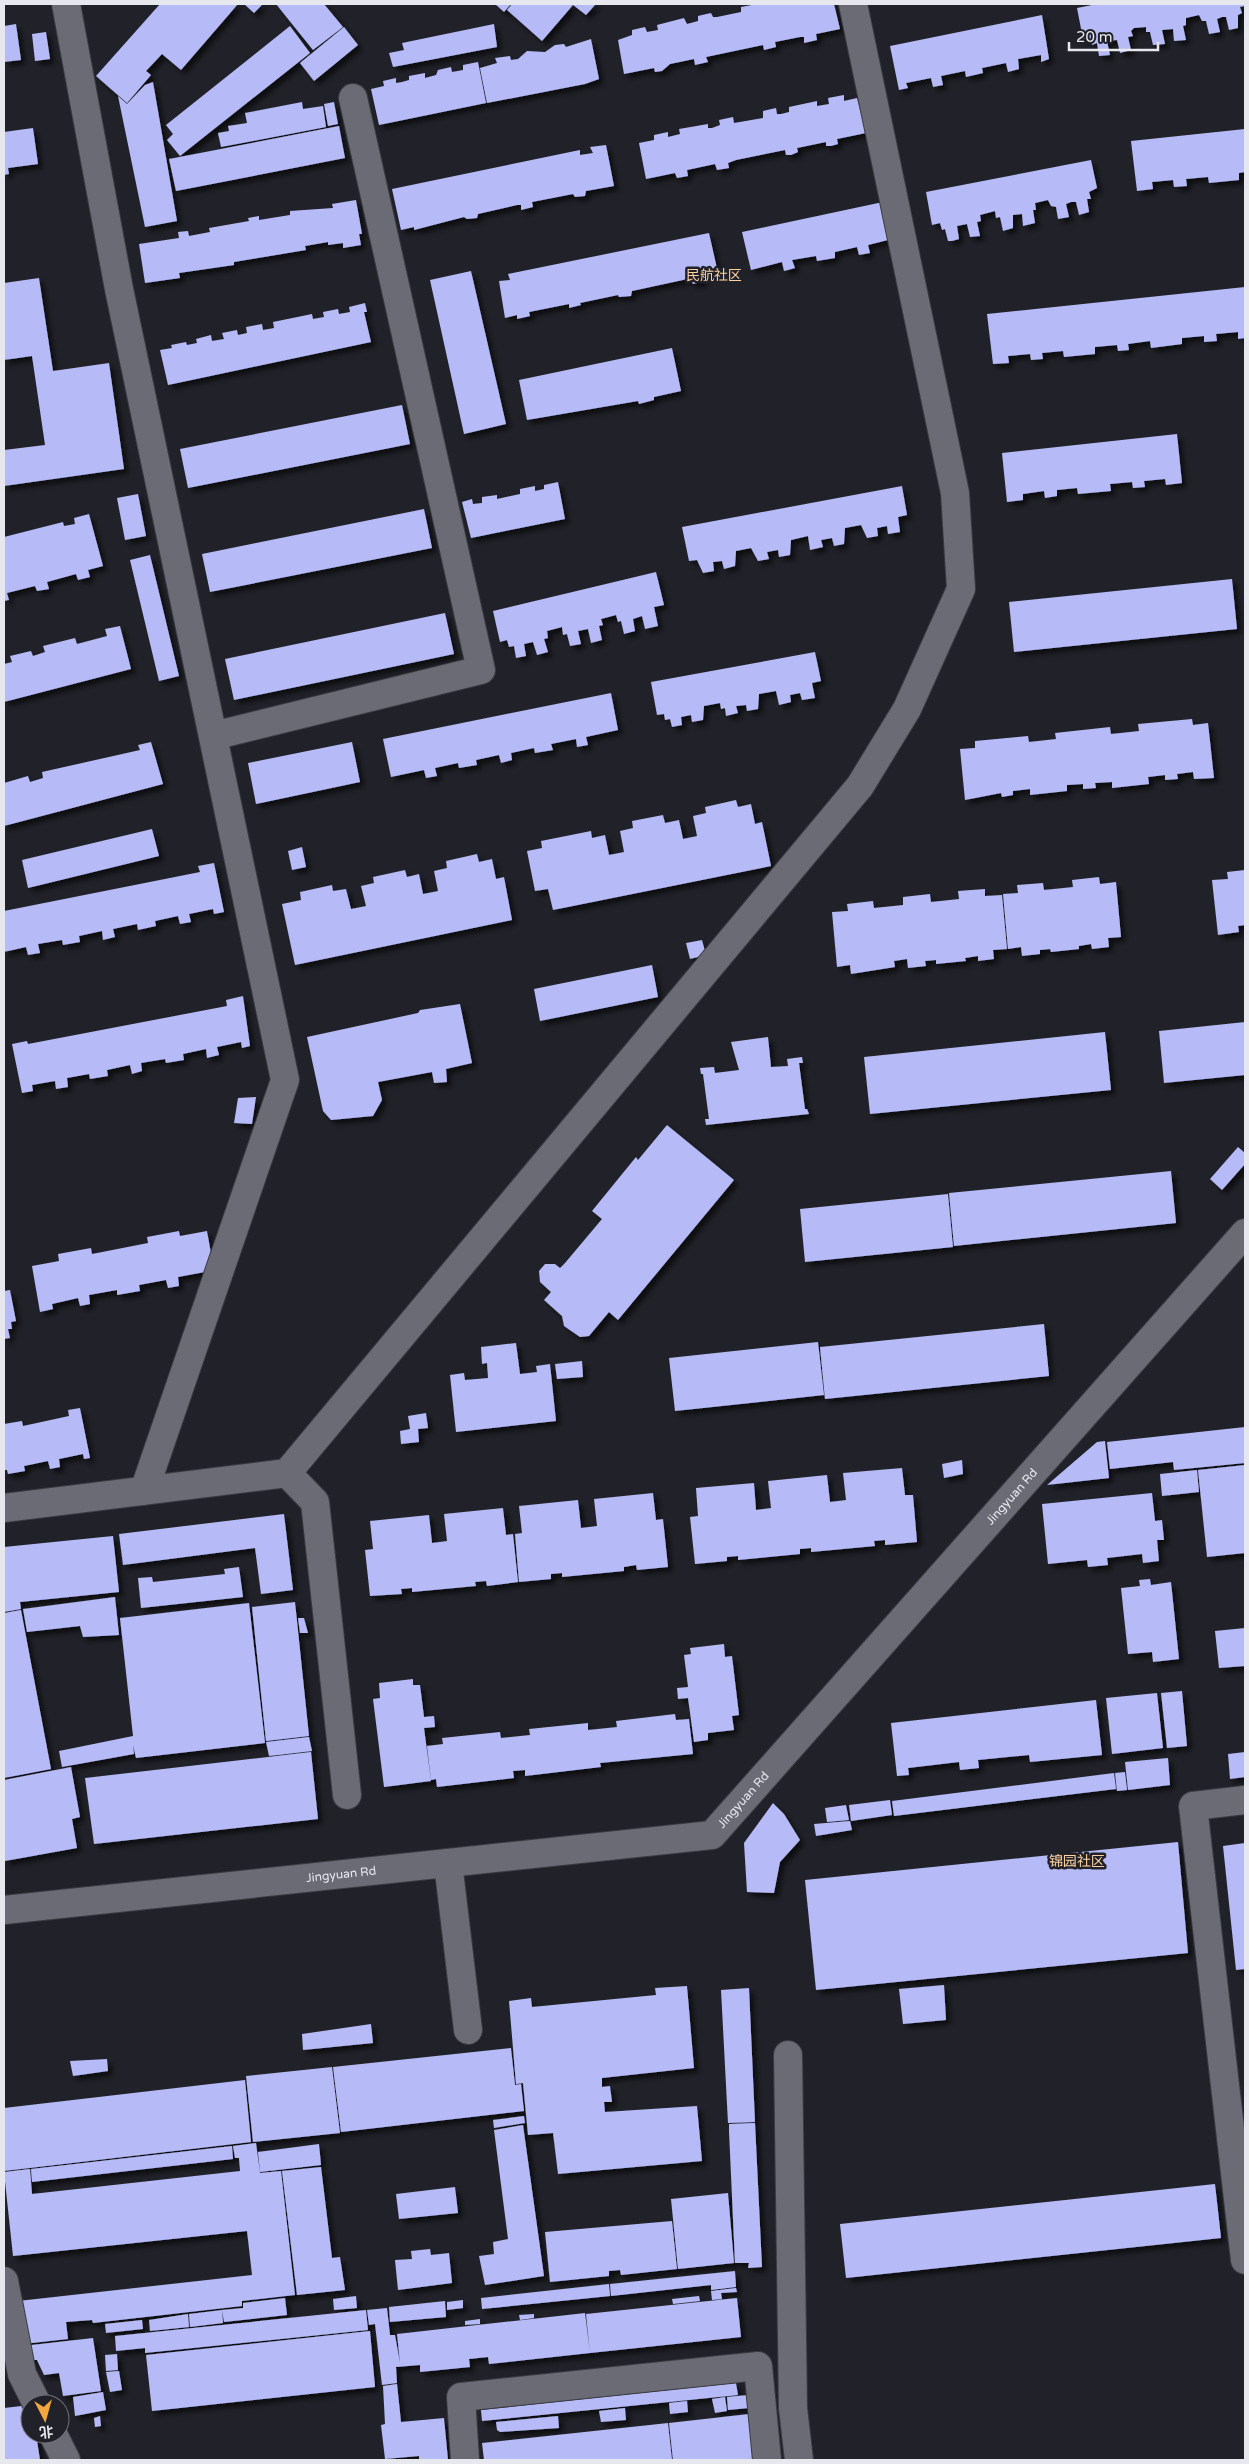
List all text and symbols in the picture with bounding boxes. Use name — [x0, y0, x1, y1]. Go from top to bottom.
scale bar — [1069, 20, 1158, 52]
text: 20 m — [1076, 28, 1113, 46]
district label: 民航社区 — [686, 267, 742, 284]
street label: Jingyuan Rd — [983, 1465, 1040, 1528]
street label: Jingyuan Rd — [715, 1769, 772, 1831]
district label: 锦园社区 — [1049, 1853, 1105, 1870]
street label: Jingyuan Rd — [305, 1864, 377, 1885]
north arrow — [20, 2394, 70, 2444]
text: 北 — [38, 2422, 54, 2441]

